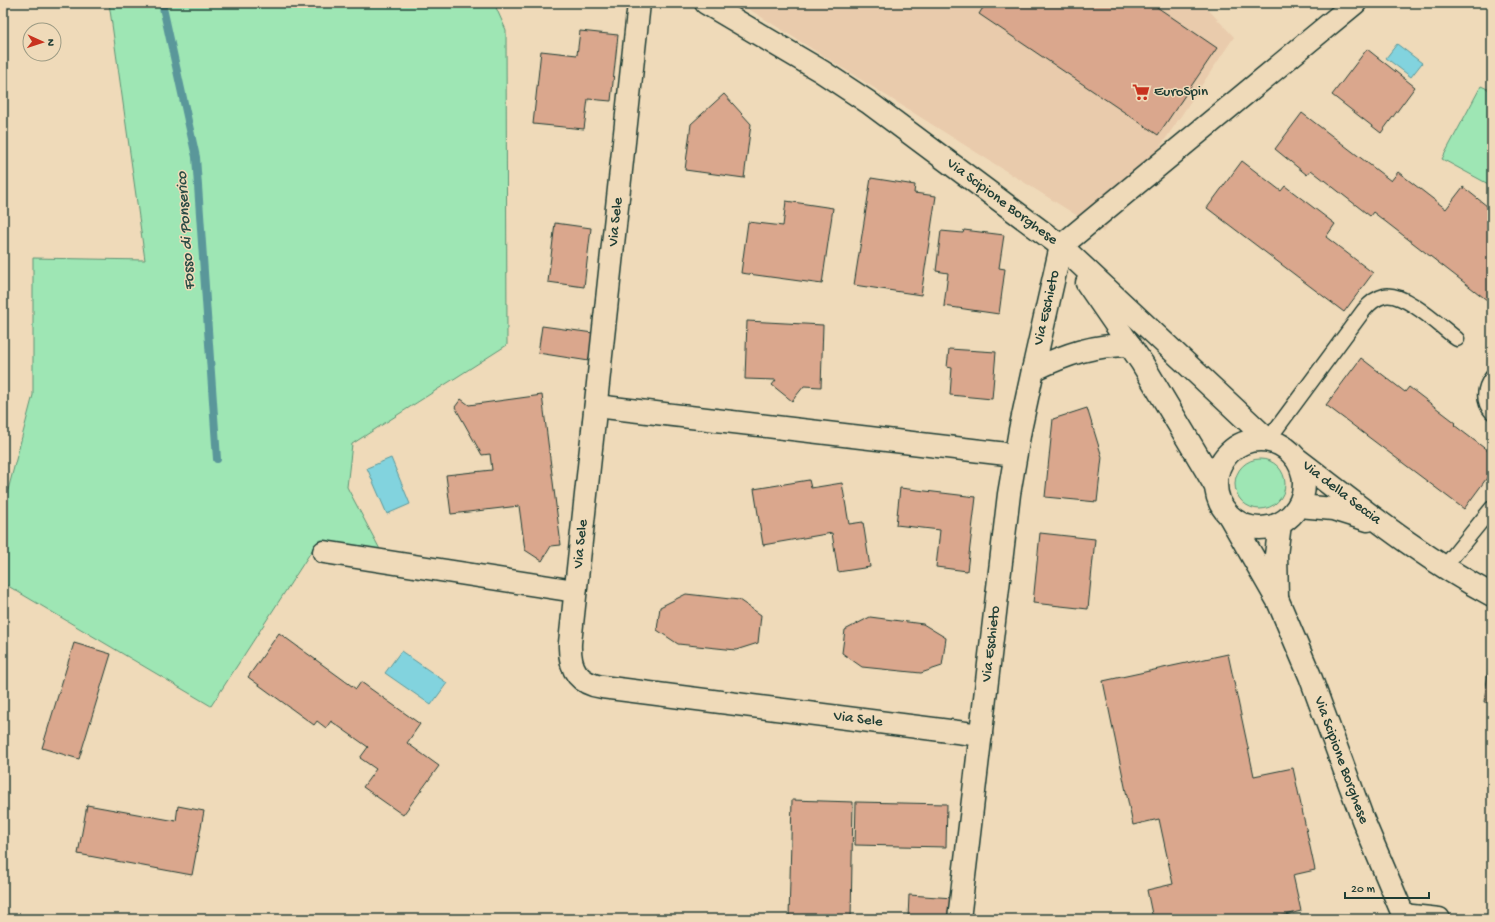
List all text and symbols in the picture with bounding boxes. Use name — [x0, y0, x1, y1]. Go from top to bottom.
north arrow — [22, 22, 62, 62]
text: N — [44, 39, 56, 46]
supermarket icon: EuroSpin — [1131, 82, 1151, 102]
place label: EuroSpin — [1154, 83, 1208, 101]
street label: Via Scipione Borghese — [942, 154, 1061, 249]
water label: Fosso di Ponserico — [173, 170, 201, 291]
street label: Via Sele — [604, 196, 628, 248]
street label: Via Eschieto — [1030, 268, 1064, 348]
street label: Via della Seccia — [1297, 456, 1385, 529]
street label: Via Sele — [569, 518, 593, 570]
street label: Via Eschieto — [978, 605, 1005, 684]
street label: Via Scipione Borghese — [1309, 693, 1373, 826]
street label: Via Sele — [831, 707, 884, 731]
scale bar — [1345, 874, 1429, 900]
text: 20 m — [1351, 883, 1376, 897]

